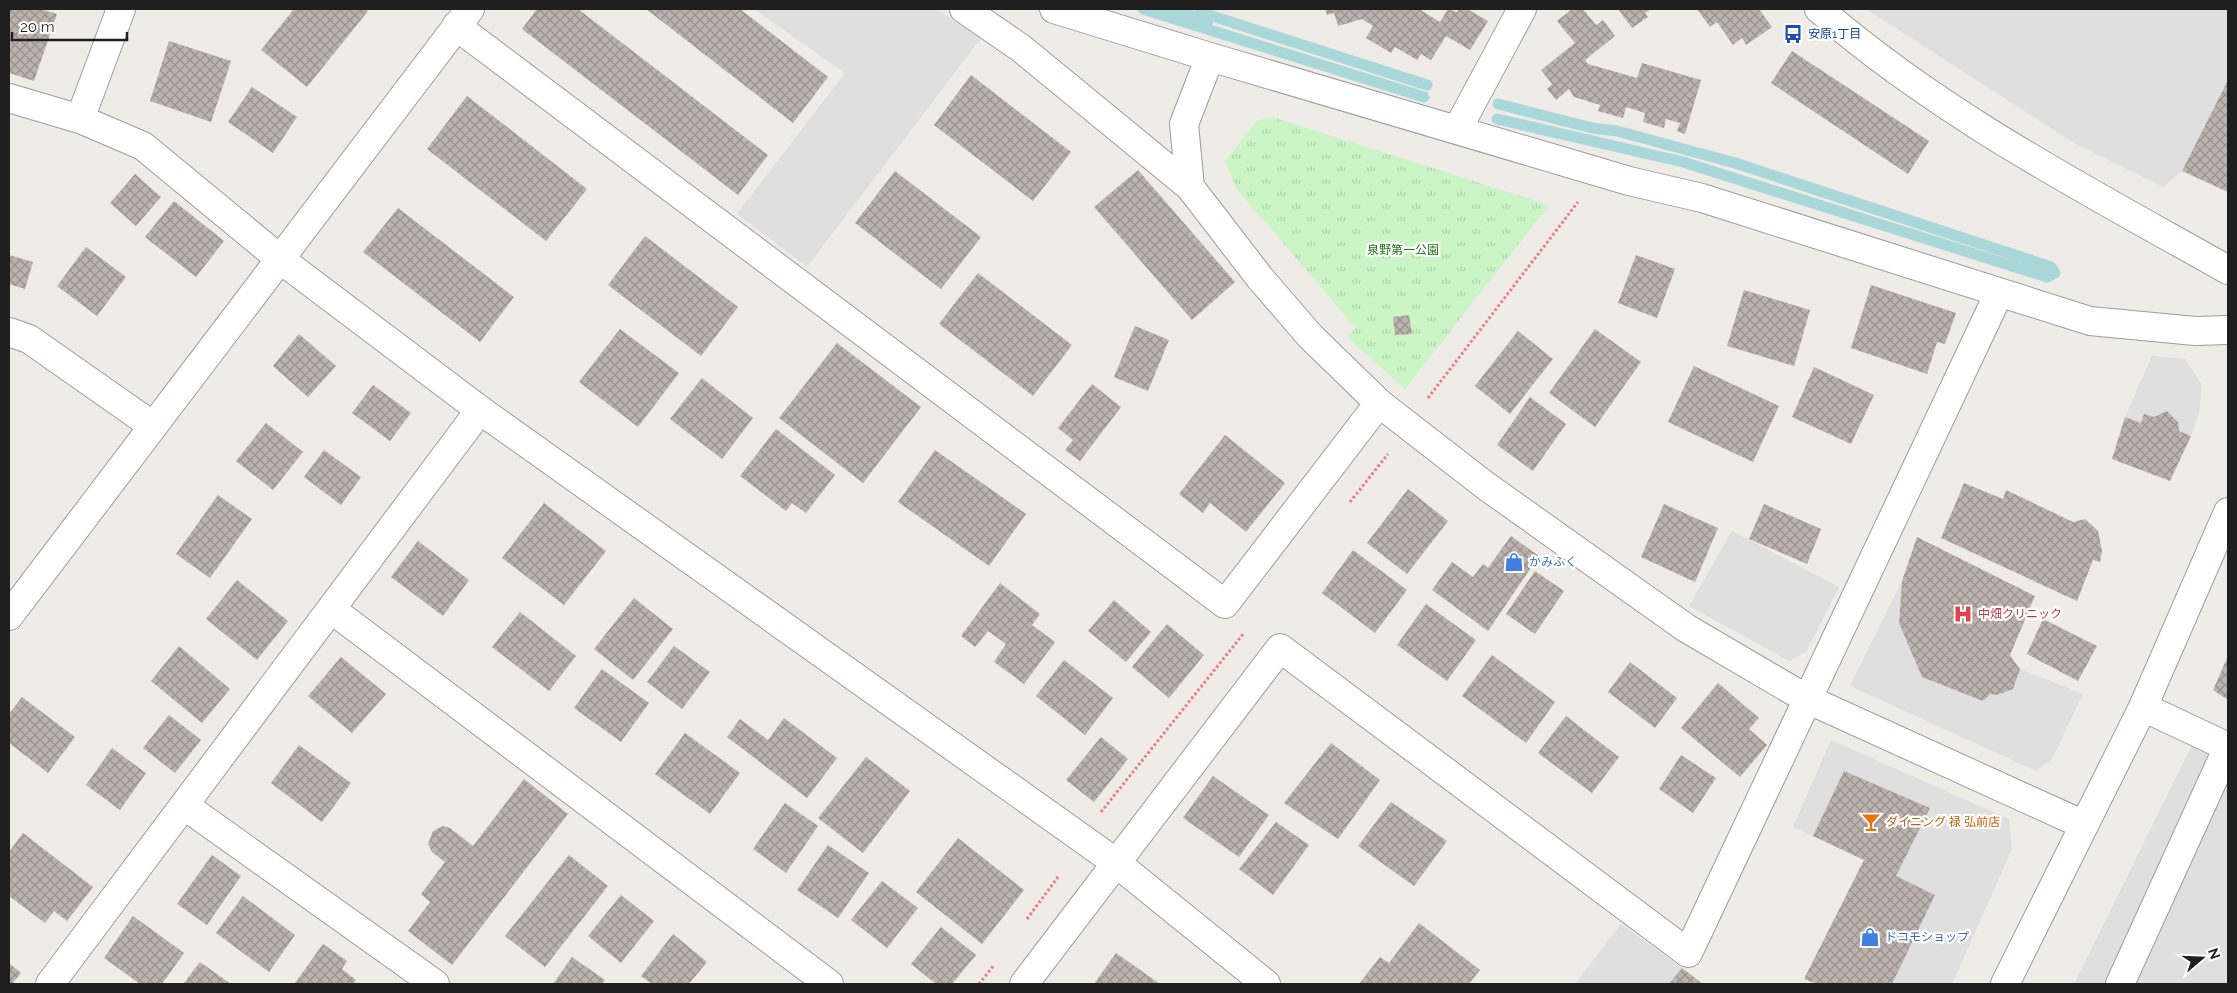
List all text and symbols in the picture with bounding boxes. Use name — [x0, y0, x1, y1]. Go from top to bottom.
scale bar — [12, 10, 128, 42]
text: 20 m — [20, 18, 55, 36]
bus stop icon: 安原1丁目 — [1782, 23, 1804, 45]
place label: 安原1丁目 — [1808, 27, 1861, 41]
park label: 泉野第一公園 — [1367, 243, 1439, 257]
shop icon: かみふく — [1503, 551, 1525, 573]
place label: かみふく — [1529, 555, 1577, 569]
hospital icon: 中畑クリニック — [1952, 603, 1974, 625]
place label: 中畑クリニック — [1978, 607, 2062, 621]
bar icon: ダイニング 禄 弘前店 — [1860, 811, 1882, 833]
place label: ダイニング 禄 弘前店 — [1886, 815, 2000, 829]
shop icon: ドコモショップ — [1859, 926, 1881, 948]
place label: ドコモショップ — [1885, 930, 1969, 944]
north arrow — [2177, 933, 2227, 983]
text: N — [2205, 946, 2224, 961]

